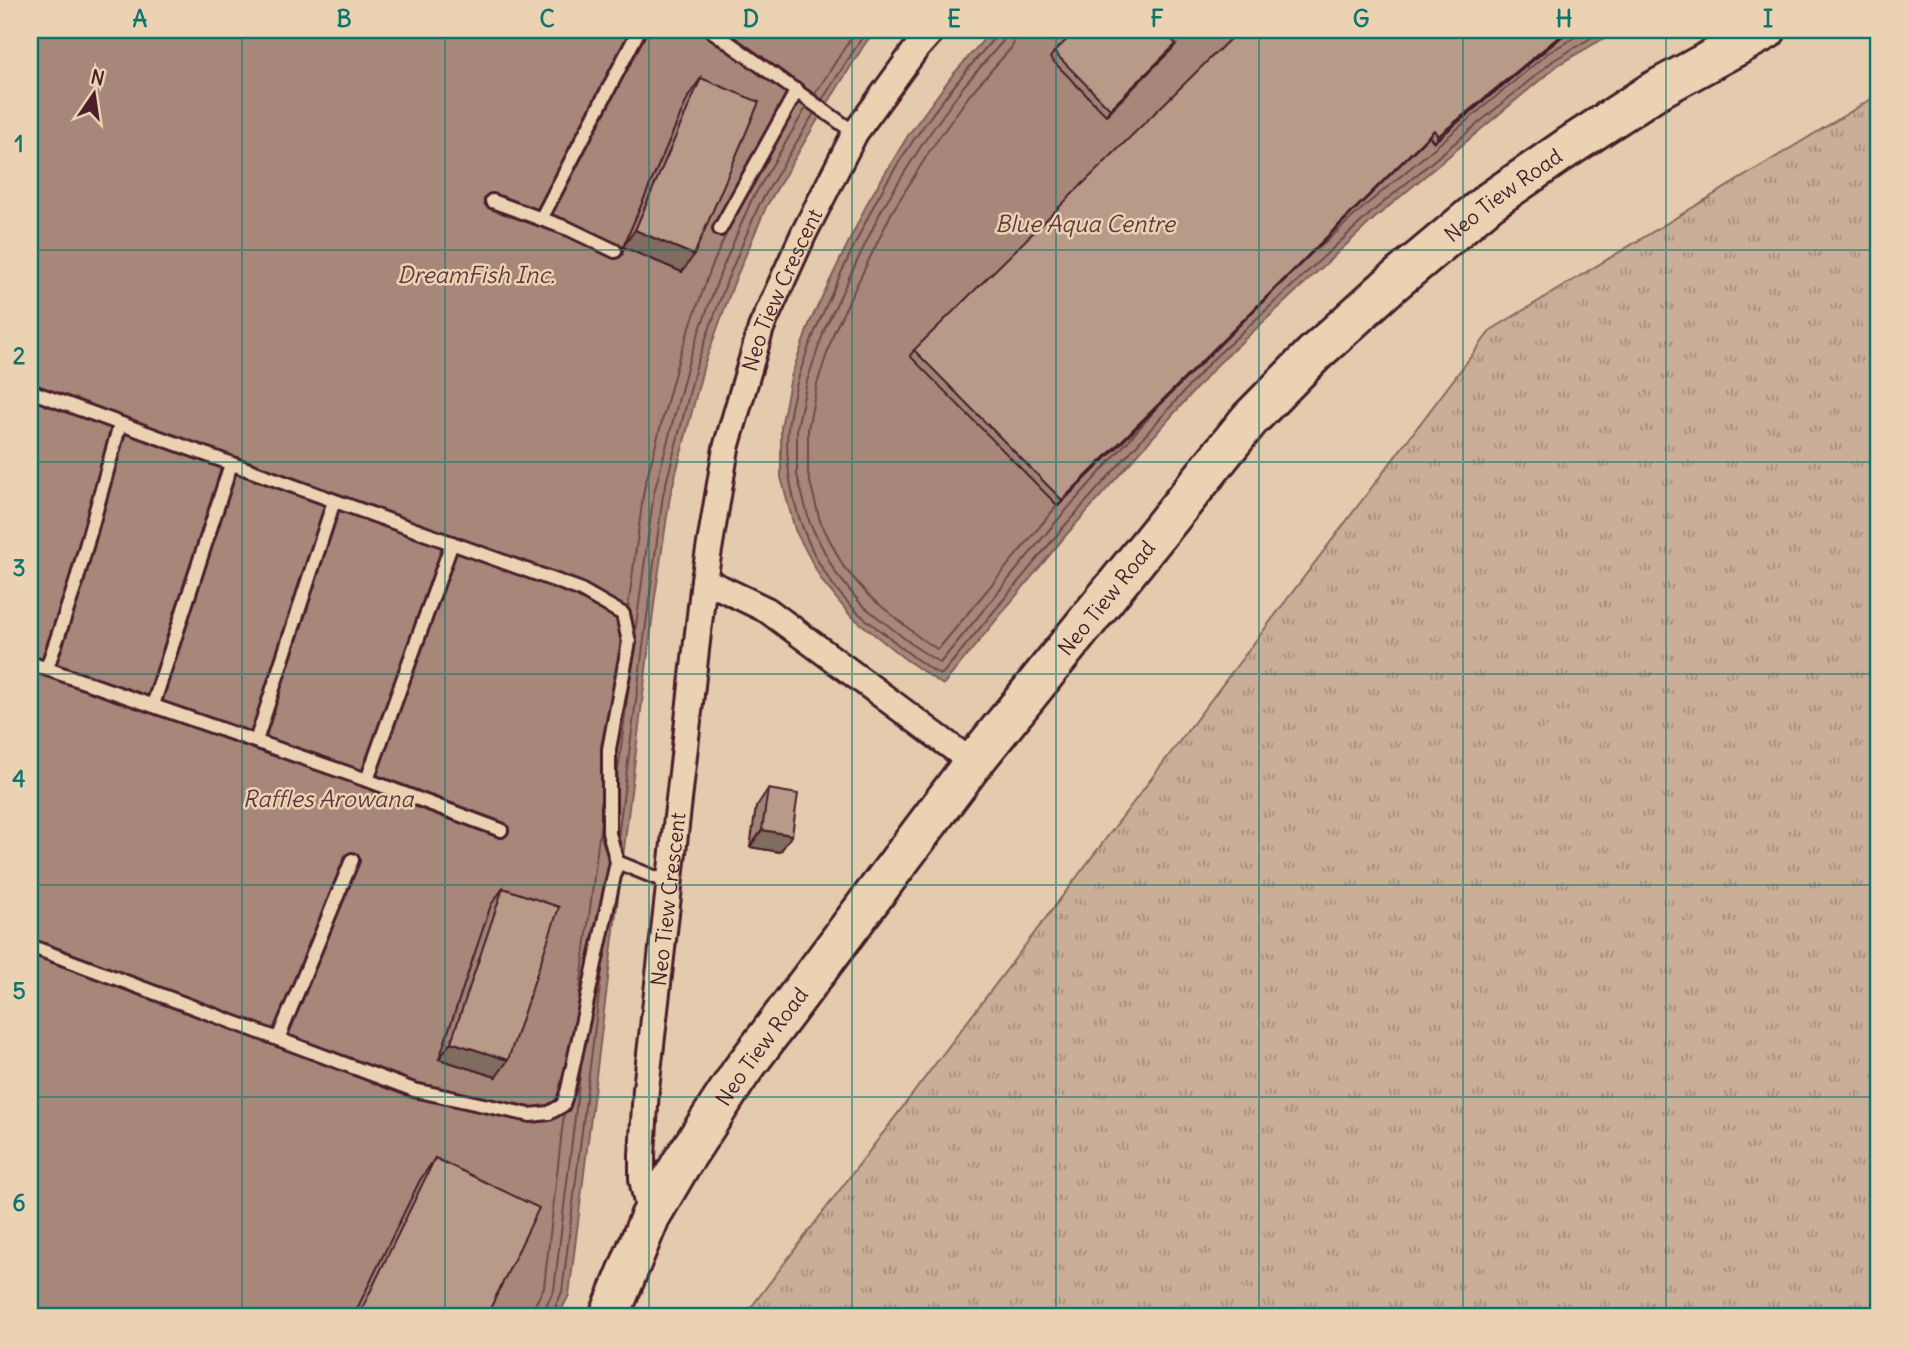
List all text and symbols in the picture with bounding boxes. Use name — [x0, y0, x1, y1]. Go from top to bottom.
text: A — [133, 4, 148, 33]
text: B — [336, 4, 352, 33]
text: C — [539, 4, 555, 33]
text: D — [743, 4, 759, 33]
text: E — [947, 4, 961, 33]
text: F — [1150, 4, 1164, 33]
text: G — [1353, 4, 1369, 33]
text: H — [1556, 4, 1572, 33]
text: I — [1763, 4, 1773, 33]
north arrow — [60, 60, 130, 130]
text: N — [89, 64, 107, 91]
text: 1 — [14, 129, 24, 158]
street label: Neo Tiew Road — [1438, 142, 1567, 247]
street label: Neo Tiew Crescent — [736, 204, 828, 374]
water label: Blue Aqua Centre — [995, 209, 1176, 238]
water label: DreamFish Inc. — [397, 260, 555, 289]
text: 2 — [13, 341, 26, 370]
street label: Neo Tiew Road — [1052, 535, 1161, 661]
text: 3 — [12, 553, 26, 582]
text: 4 — [12, 764, 26, 793]
water label: Raffles Arowana — [243, 784, 415, 813]
street label: Neo Tiew Crescent — [644, 811, 691, 987]
text: 5 — [12, 976, 26, 1005]
street label: Neo Tiew Road — [709, 982, 814, 1111]
text: 6 — [12, 1188, 26, 1217]

